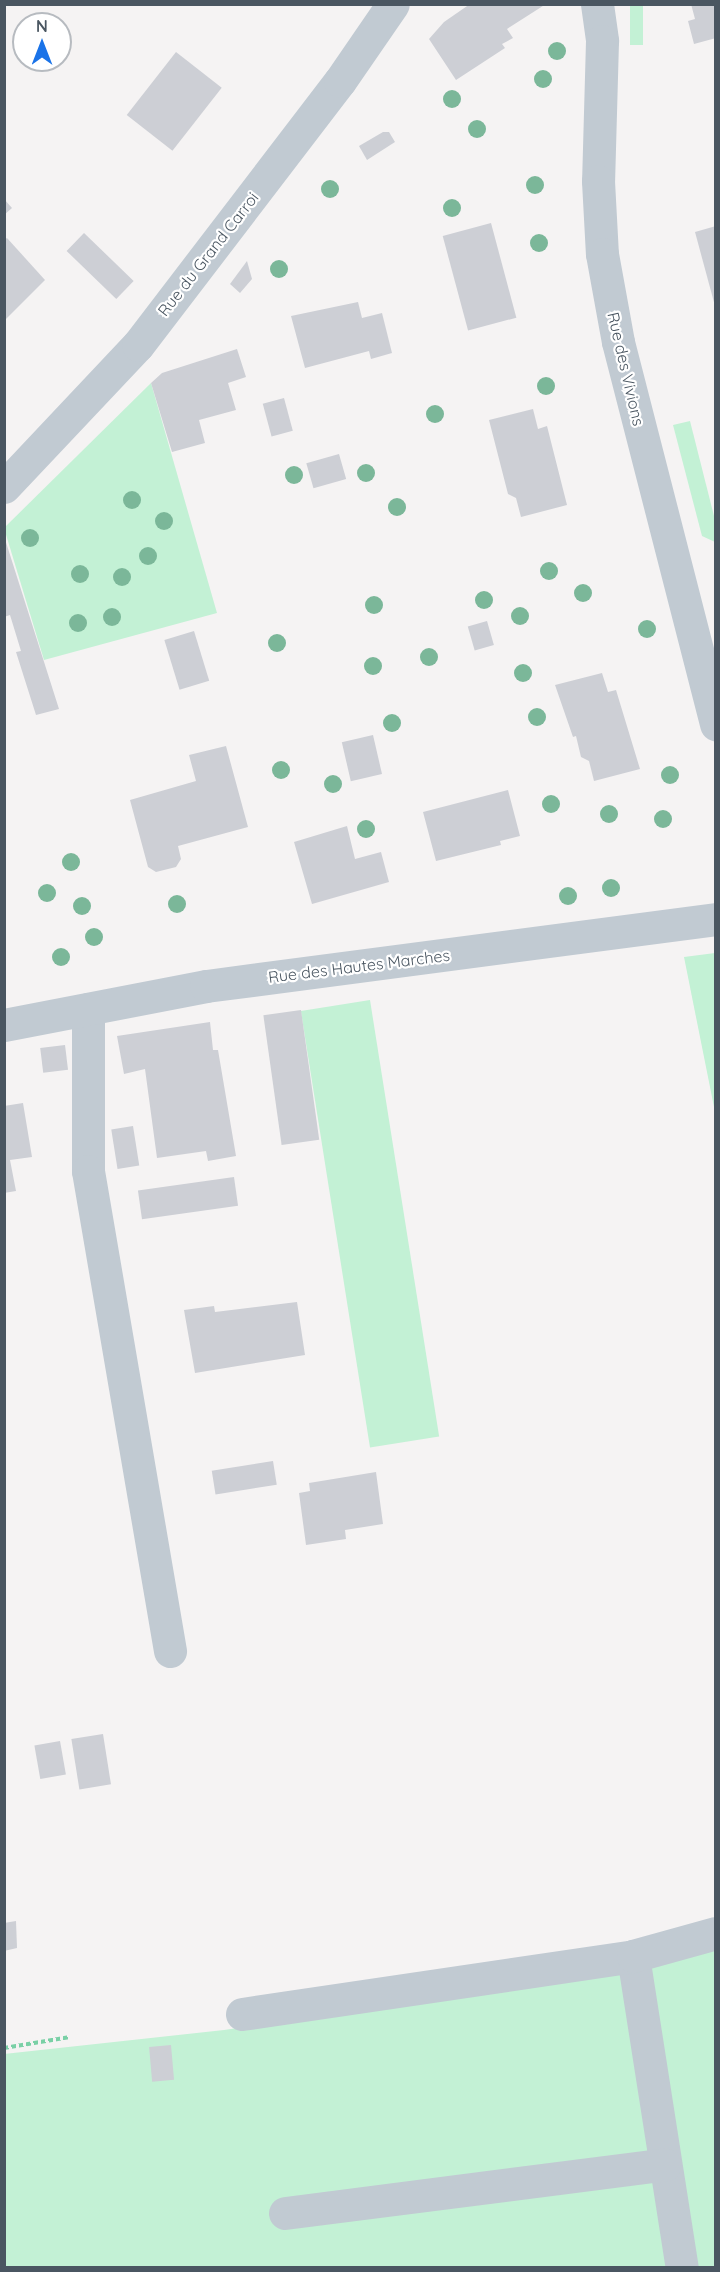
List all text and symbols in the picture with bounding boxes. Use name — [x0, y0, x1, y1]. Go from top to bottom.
north arrow — [12, 12, 72, 72]
text: N — [36, 16, 48, 36]
street label: Rue du Grand Carroi — [154, 188, 262, 320]
street label: Rue des Vivions — [604, 310, 648, 428]
street label: Rue des Hautes Marches — [267, 945, 451, 987]

